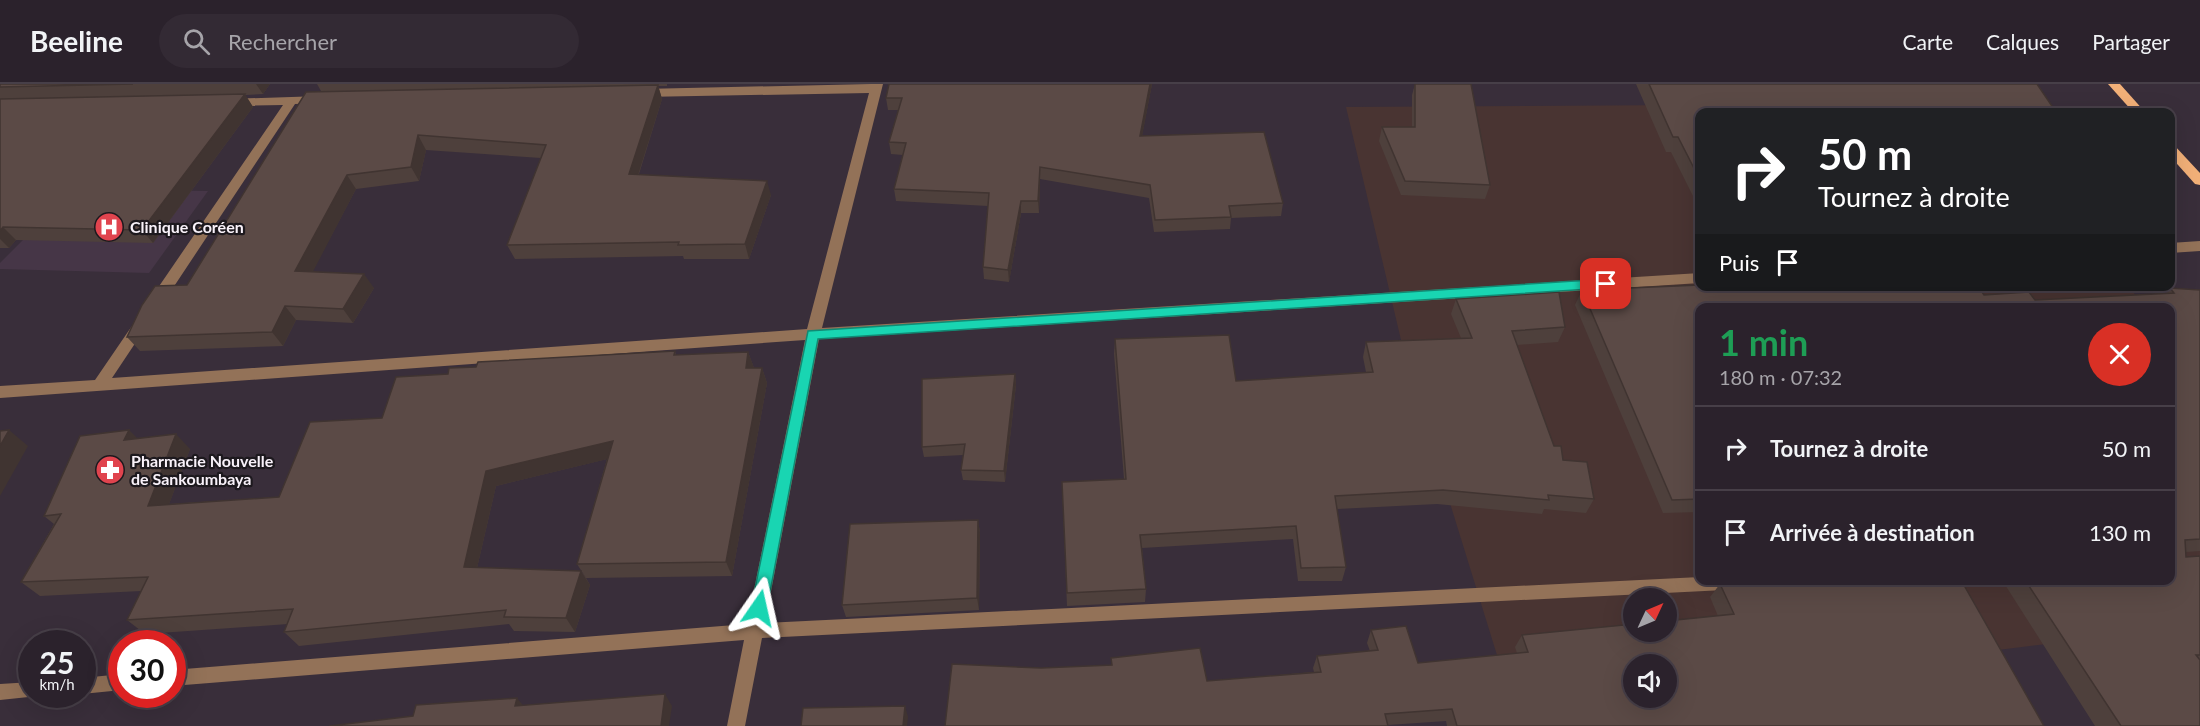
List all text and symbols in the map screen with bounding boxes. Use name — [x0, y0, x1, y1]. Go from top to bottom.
search box — [159, 14, 579, 68]
text: Beeline — [30, 24, 123, 58]
icon: search — [180, 25, 213, 58]
text: Rechercher — [228, 28, 337, 55]
text: Carte — [1902, 29, 1953, 54]
text: Calques — [1986, 29, 2059, 54]
text: Partager — [2092, 29, 2170, 54]
text: 50 m — [1818, 129, 1912, 179]
icon: right — [1719, 132, 1797, 210]
text: Tournez à droite — [1818, 180, 2010, 213]
hospital icon: Clinique Coréen — [93, 211, 125, 243]
place label: Clinique Coréen — [130, 217, 244, 236]
icon: arrive — [1771, 246, 1804, 279]
text: Puis — [1719, 249, 1759, 276]
pin — [1580, 258, 1631, 309]
icon: arrive — [1589, 267, 1622, 300]
text: 1 min — [1719, 320, 1808, 364]
button: close — [2088, 323, 2151, 386]
text: 180 m · 07:32 — [1719, 365, 1842, 389]
icon: right — [1719, 432, 1752, 465]
text: Tournez à droite — [1770, 435, 1928, 462]
text: 50 m — [2102, 435, 2151, 462]
place label: Pharmacie Nouvelle de Sankoumbaya — [131, 451, 274, 488]
pharmacy icon: Pharmacie Nouvelle de Sankoumbaya — [94, 454, 126, 486]
icon: arrive — [1719, 516, 1752, 549]
text: Arrivée à destination — [1770, 519, 1975, 546]
text: 130 m — [2089, 519, 2151, 546]
position arrow — [727, 576, 791, 640]
north arrow — [1623, 588, 1677, 642]
map controls — [1623, 588, 1677, 708]
speed limit sign: 30 — [108, 630, 186, 708]
text: 25 — [40, 644, 74, 680]
button: sound — [1623, 654, 1677, 708]
text: km/h — [39, 675, 75, 693]

